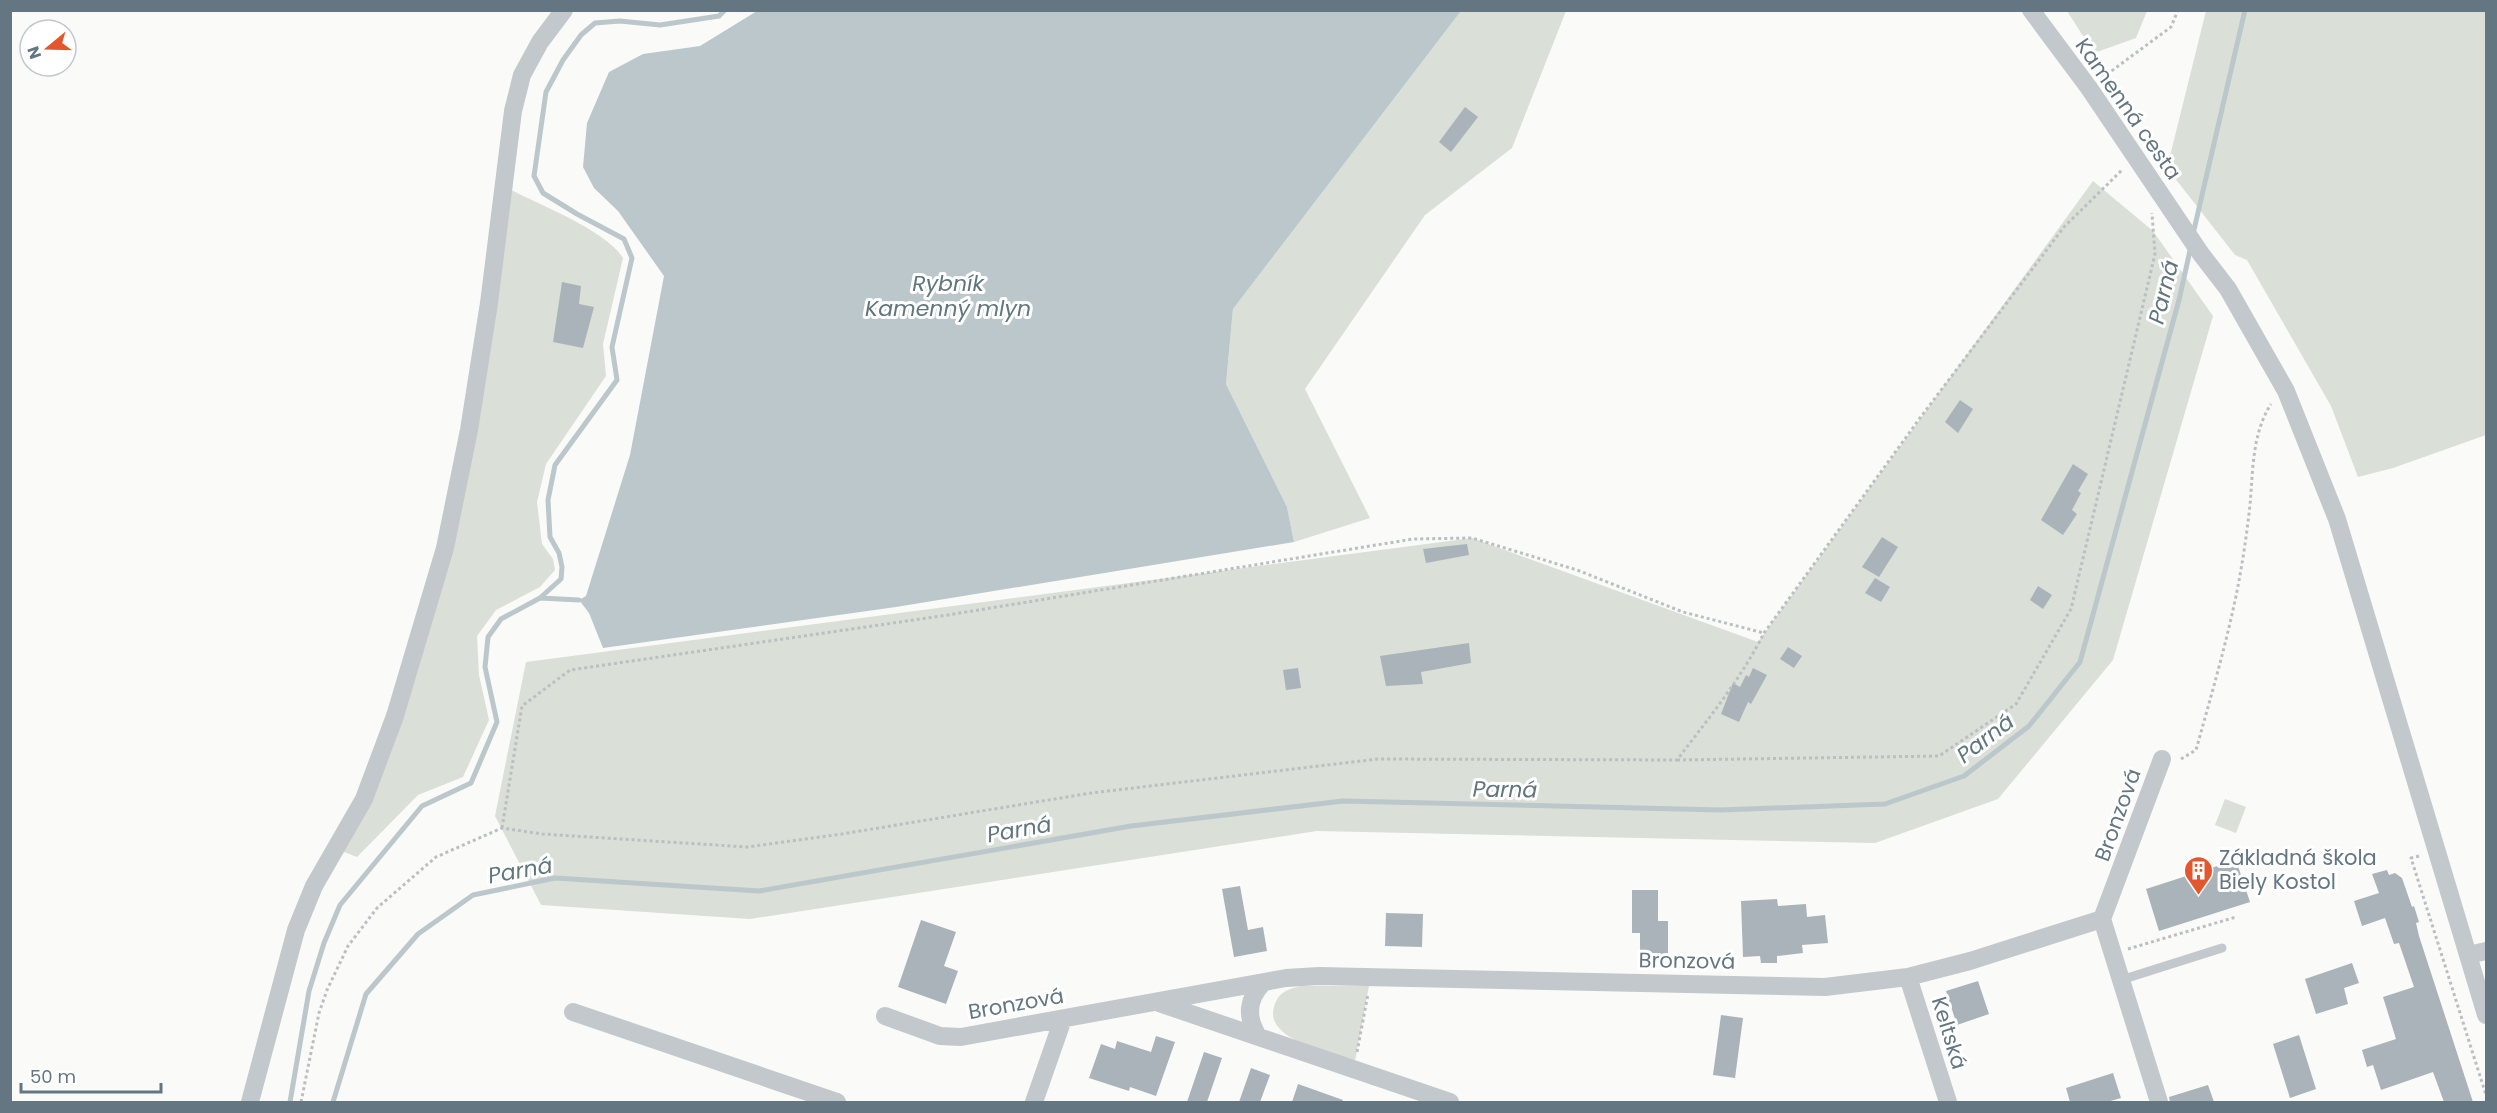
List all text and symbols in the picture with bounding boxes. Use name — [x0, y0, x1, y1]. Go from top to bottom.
north arrow — [18, 18, 78, 78]
street label: Kamenná cesta — [2069, 32, 2188, 185]
text: N — [21, 43, 47, 62]
water label: Parná — [2141, 257, 2186, 327]
water label: Rybník Kamenný mlyn — [865, 268, 1031, 324]
water label: Parná — [1950, 706, 2021, 770]
street label: Bronzová — [2087, 765, 2148, 865]
water label: Parná — [1472, 773, 1538, 806]
water label: Parná — [984, 809, 1054, 850]
place label: Základná škola Biely Kostol — [2219, 843, 2377, 896]
water label: Parná — [485, 850, 555, 891]
building icon: Základná škola Biely Kostol — [2182, 854, 2214, 896]
street label: Bronzová — [1638, 945, 1736, 976]
street label: Bronzová — [966, 981, 1066, 1026]
street label: Keltská — [1925, 993, 1974, 1073]
scale bar — [21, 1056, 160, 1094]
text: 50 m — [30, 1064, 76, 1089]

